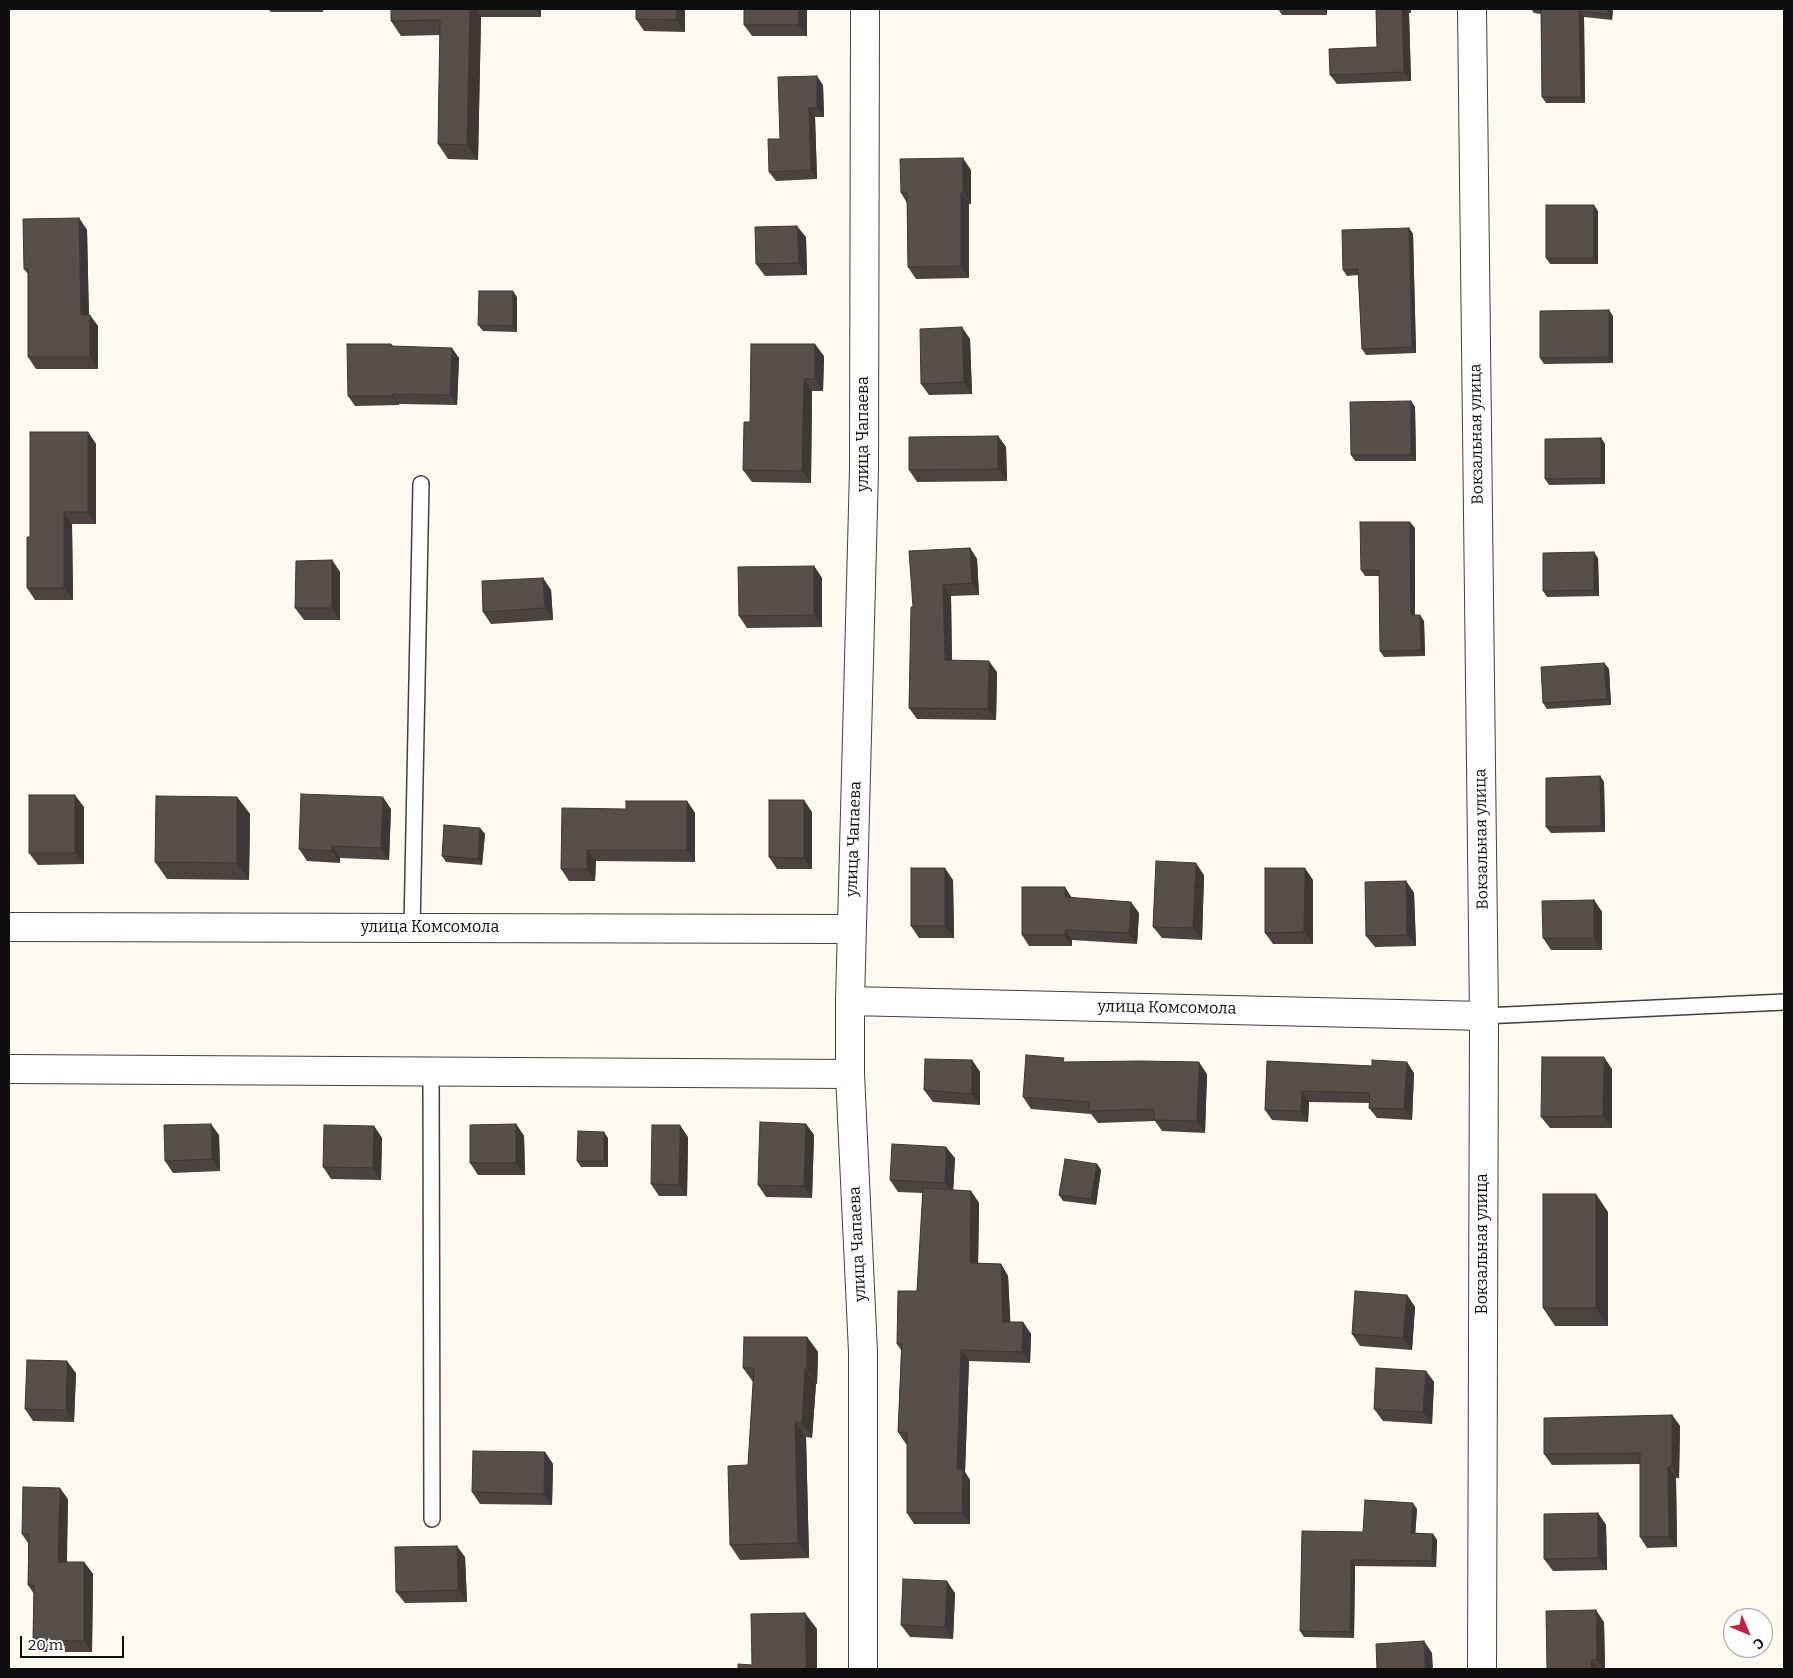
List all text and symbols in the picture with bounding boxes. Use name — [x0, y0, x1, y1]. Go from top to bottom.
street label: Вокзальная улица — [1466, 363, 1488, 505]
street label: улица Чапаева — [854, 376, 874, 492]
street label: Вокзальная улица — [1471, 768, 1493, 910]
street label: улица Чапаева — [842, 781, 866, 897]
street label: улица Комсомола — [361, 918, 499, 938]
street label: улица Комсомола — [1098, 997, 1236, 1019]
street label: Вокзальная улица — [1473, 1174, 1493, 1314]
street label: улица Чапаева — [845, 1186, 871, 1302]
north arrow — [1723, 1608, 1773, 1658]
scale bar — [22, 1626, 126, 1658]
text: С — [1749, 1634, 1767, 1652]
text: 20 m — [28, 1636, 63, 1654]

